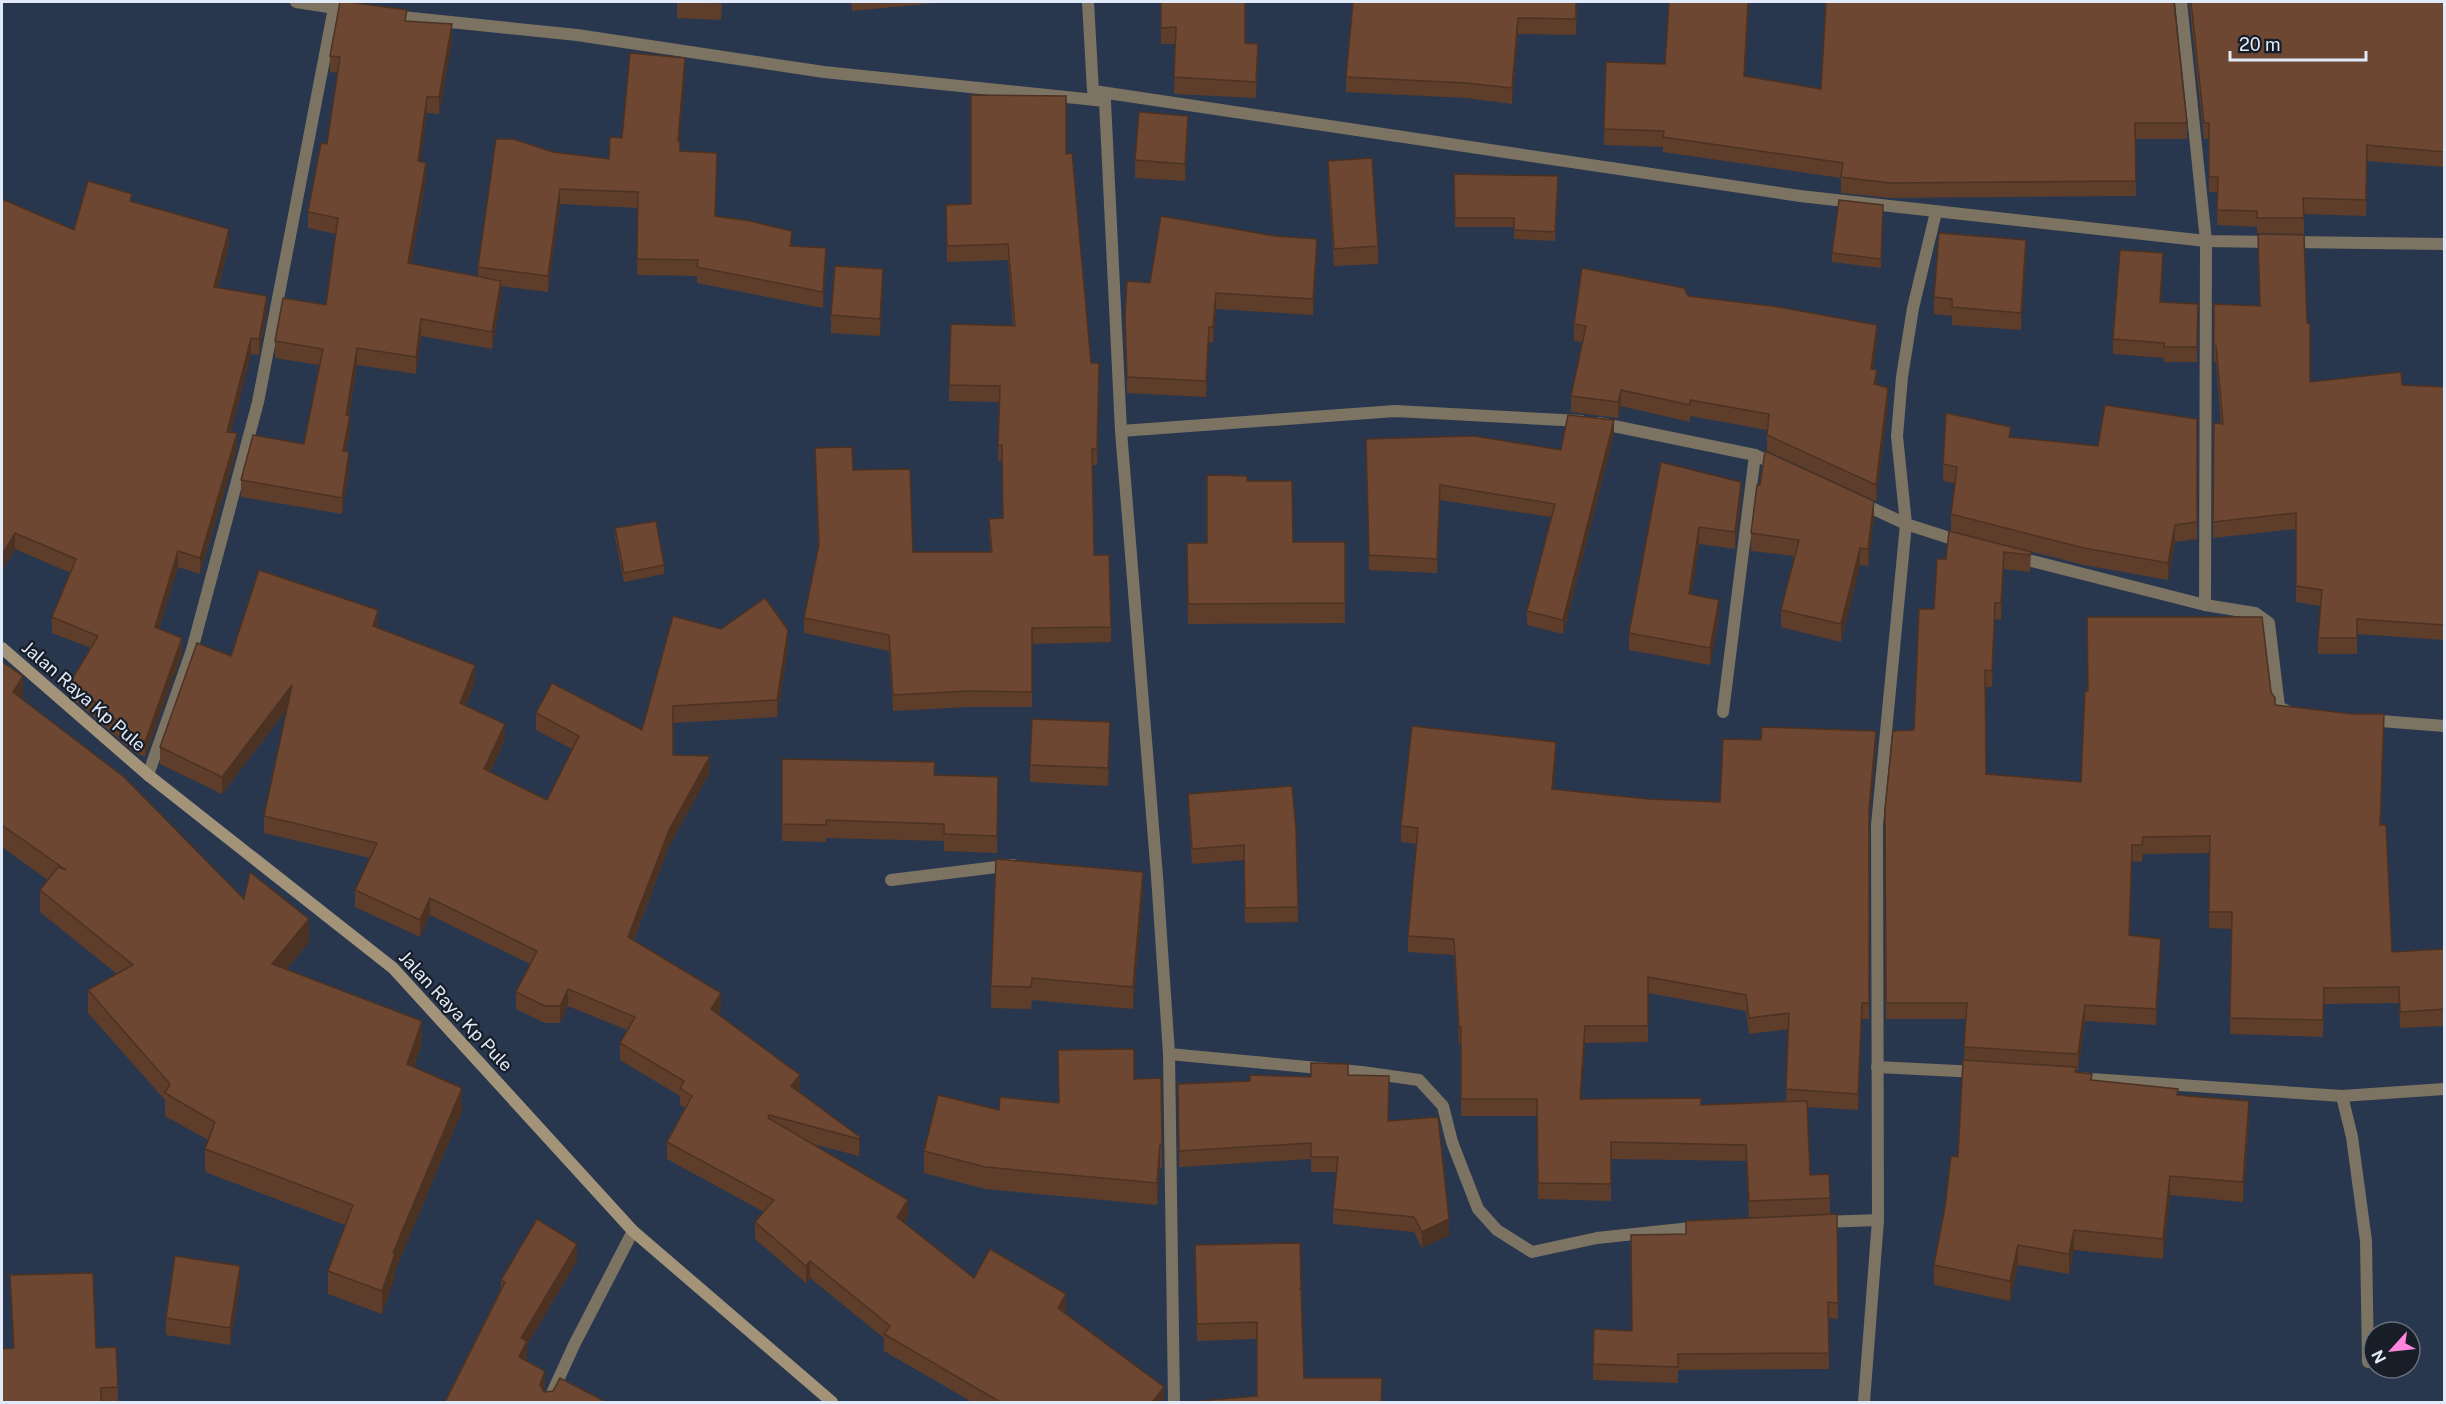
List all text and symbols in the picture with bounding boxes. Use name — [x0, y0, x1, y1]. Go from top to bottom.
scale bar — [2230, 24, 2366, 62]
text: 20 m — [2239, 34, 2281, 55]
street label: Jalan Raya Kp Pule — [18, 637, 150, 755]
street label: Jalan Raya Kp Pule — [395, 946, 517, 1076]
north arrow — [2362, 1320, 2422, 1380]
text: N — [2368, 1347, 2390, 1366]

